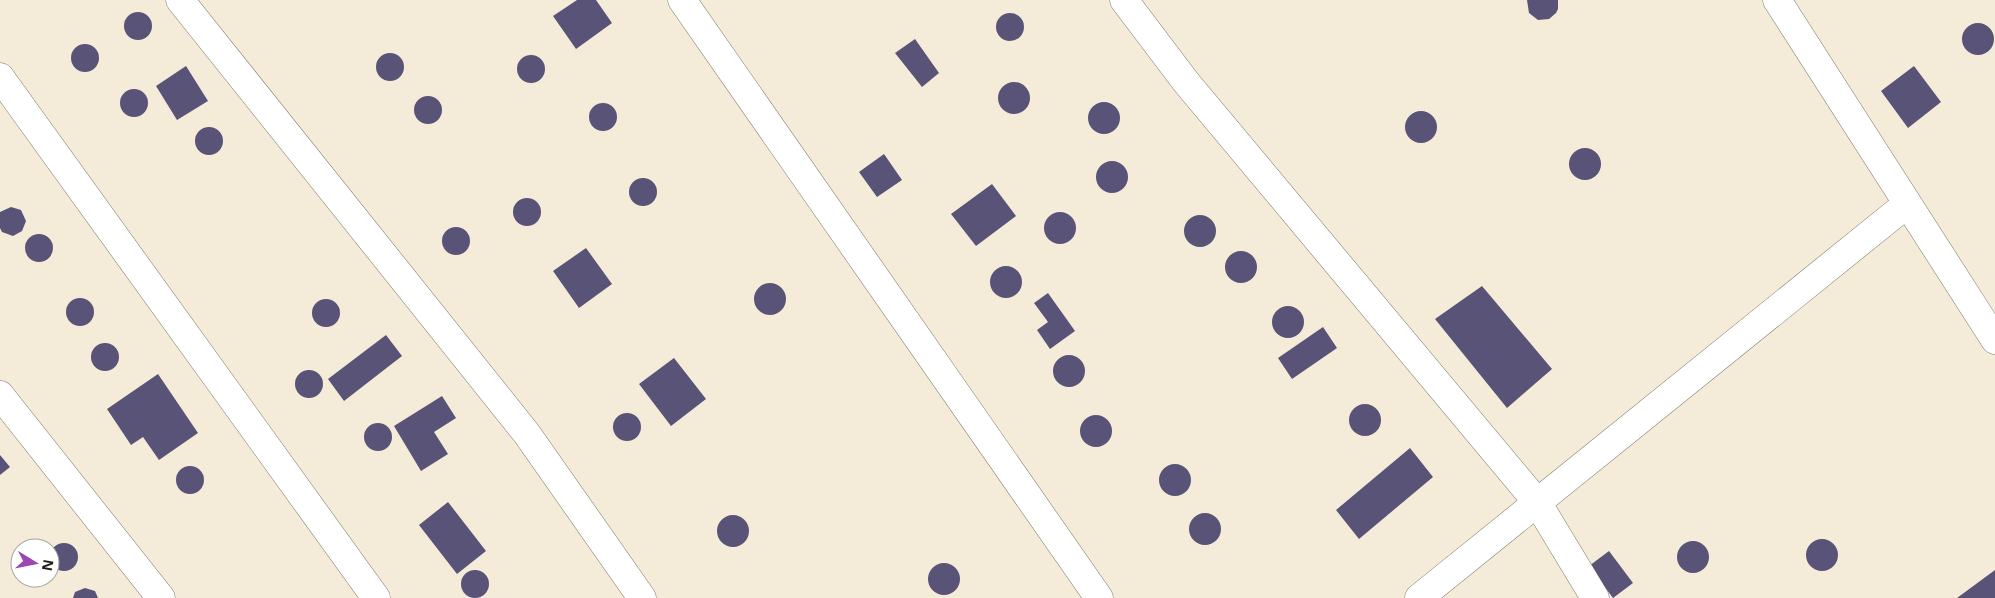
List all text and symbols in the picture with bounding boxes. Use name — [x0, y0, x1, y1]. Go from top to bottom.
north arrow — [10, 538, 60, 588]
text: N — [38, 558, 59, 573]

